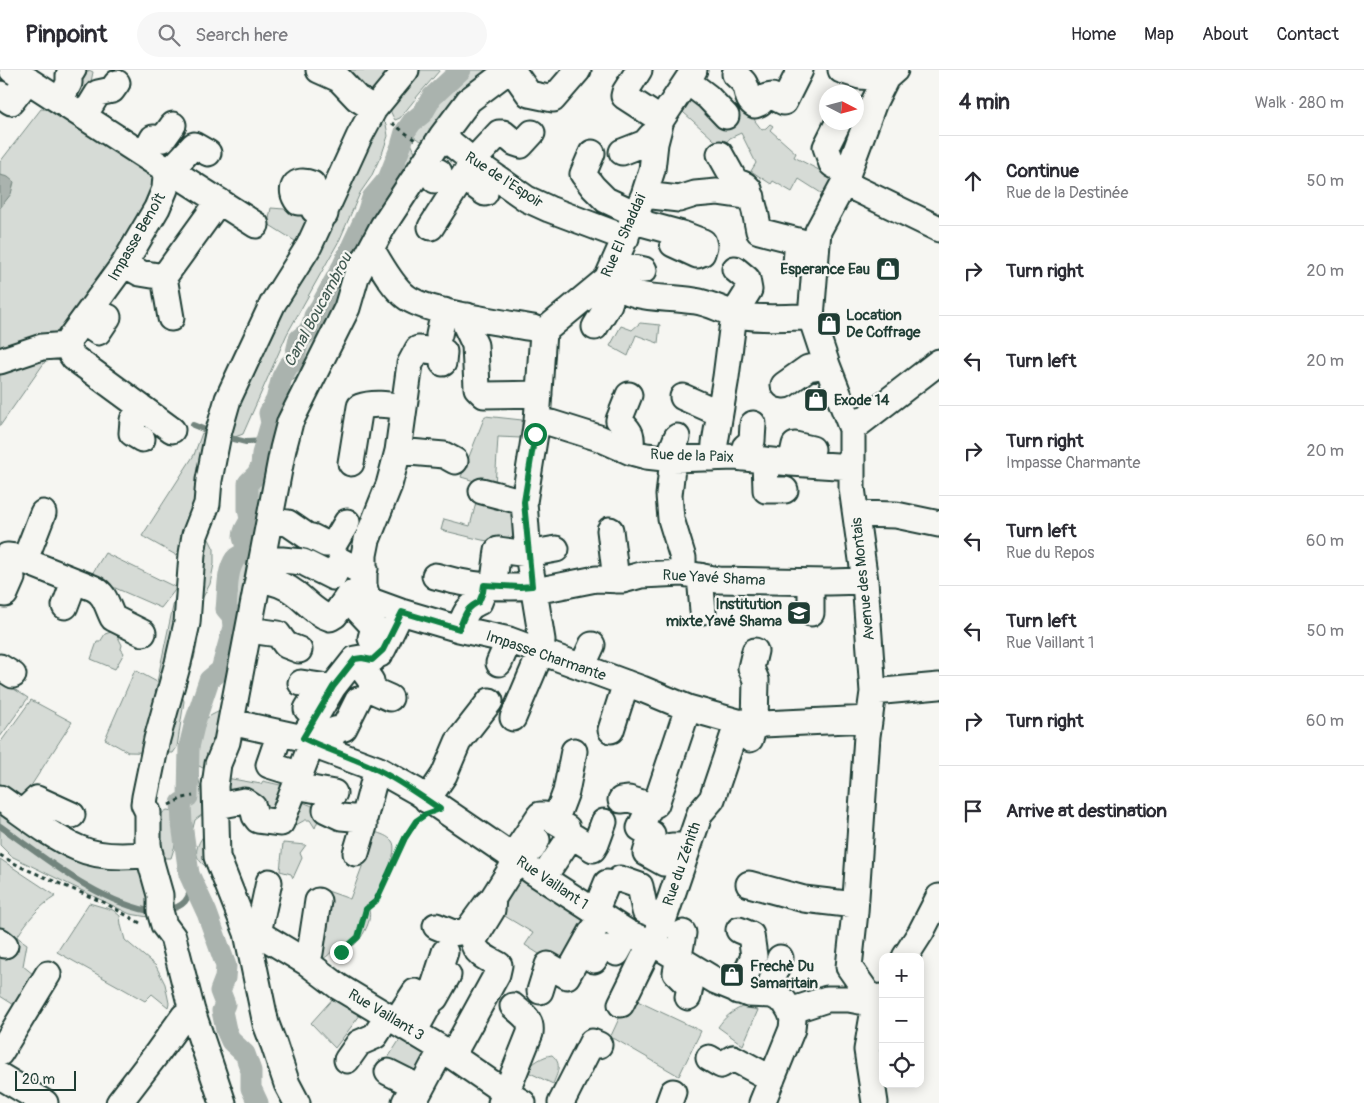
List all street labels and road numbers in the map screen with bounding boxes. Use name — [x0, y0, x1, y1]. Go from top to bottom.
street label: Rue de l'Espoir — [461, 148, 547, 213]
street label: Impasse Benoît — [104, 189, 170, 284]
street label: Rue El Shaddaï — [597, 190, 651, 280]
street label: Rue de la Paix — [650, 445, 734, 467]
street label: Avenue des Montais — [847, 516, 879, 641]
street label: Rue Yavé Shama — [662, 566, 766, 590]
street label: Impasse Charmante — [483, 627, 609, 686]
street label: Rue du Zénith — [659, 820, 705, 908]
street label: Rue Vaillant 1 — [512, 852, 592, 914]
street label: Rue Vaillant 3 — [345, 985, 427, 1045]

